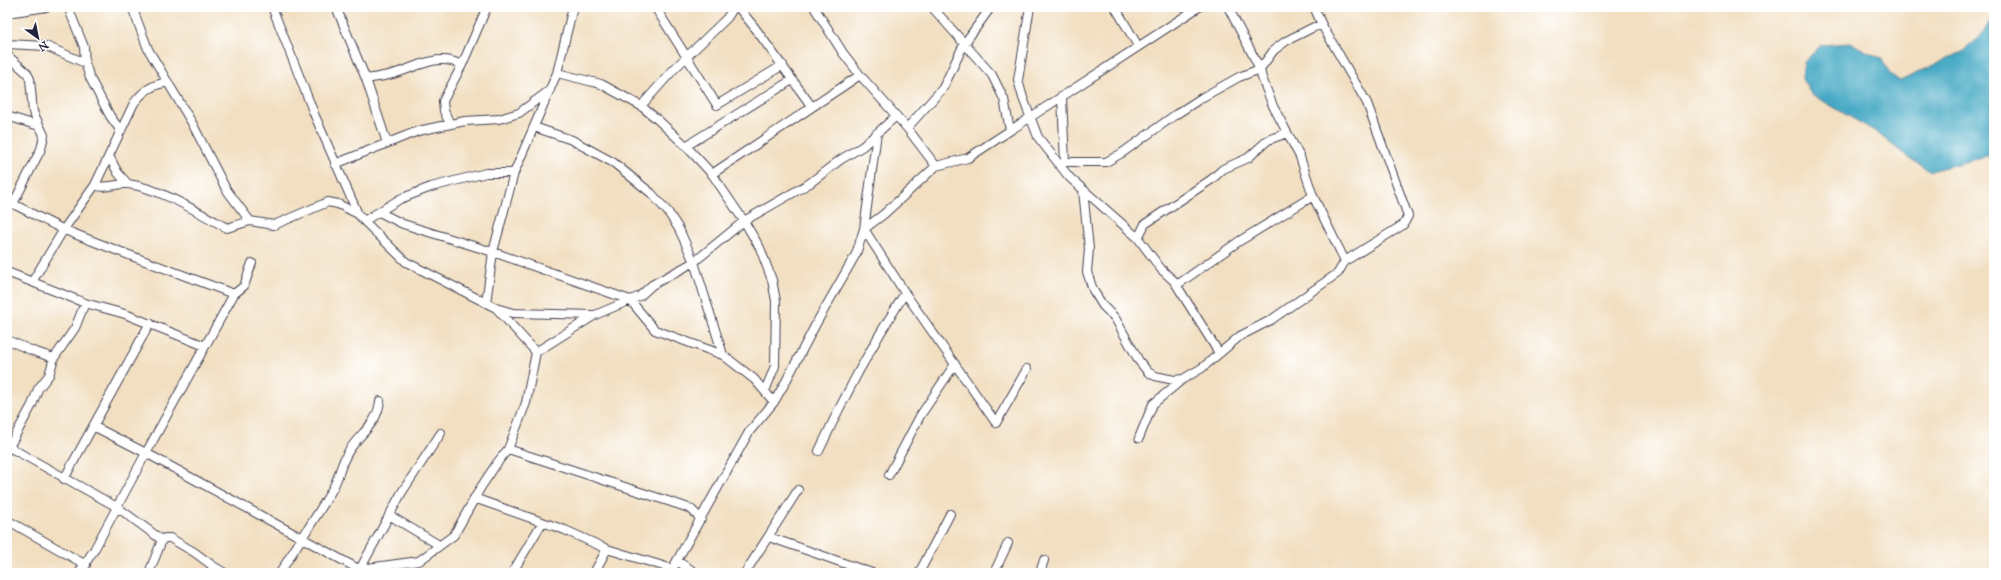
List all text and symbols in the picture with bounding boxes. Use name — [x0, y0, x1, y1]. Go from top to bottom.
north arrow — [18, 18, 58, 58]
text: N — [35, 38, 51, 54]

